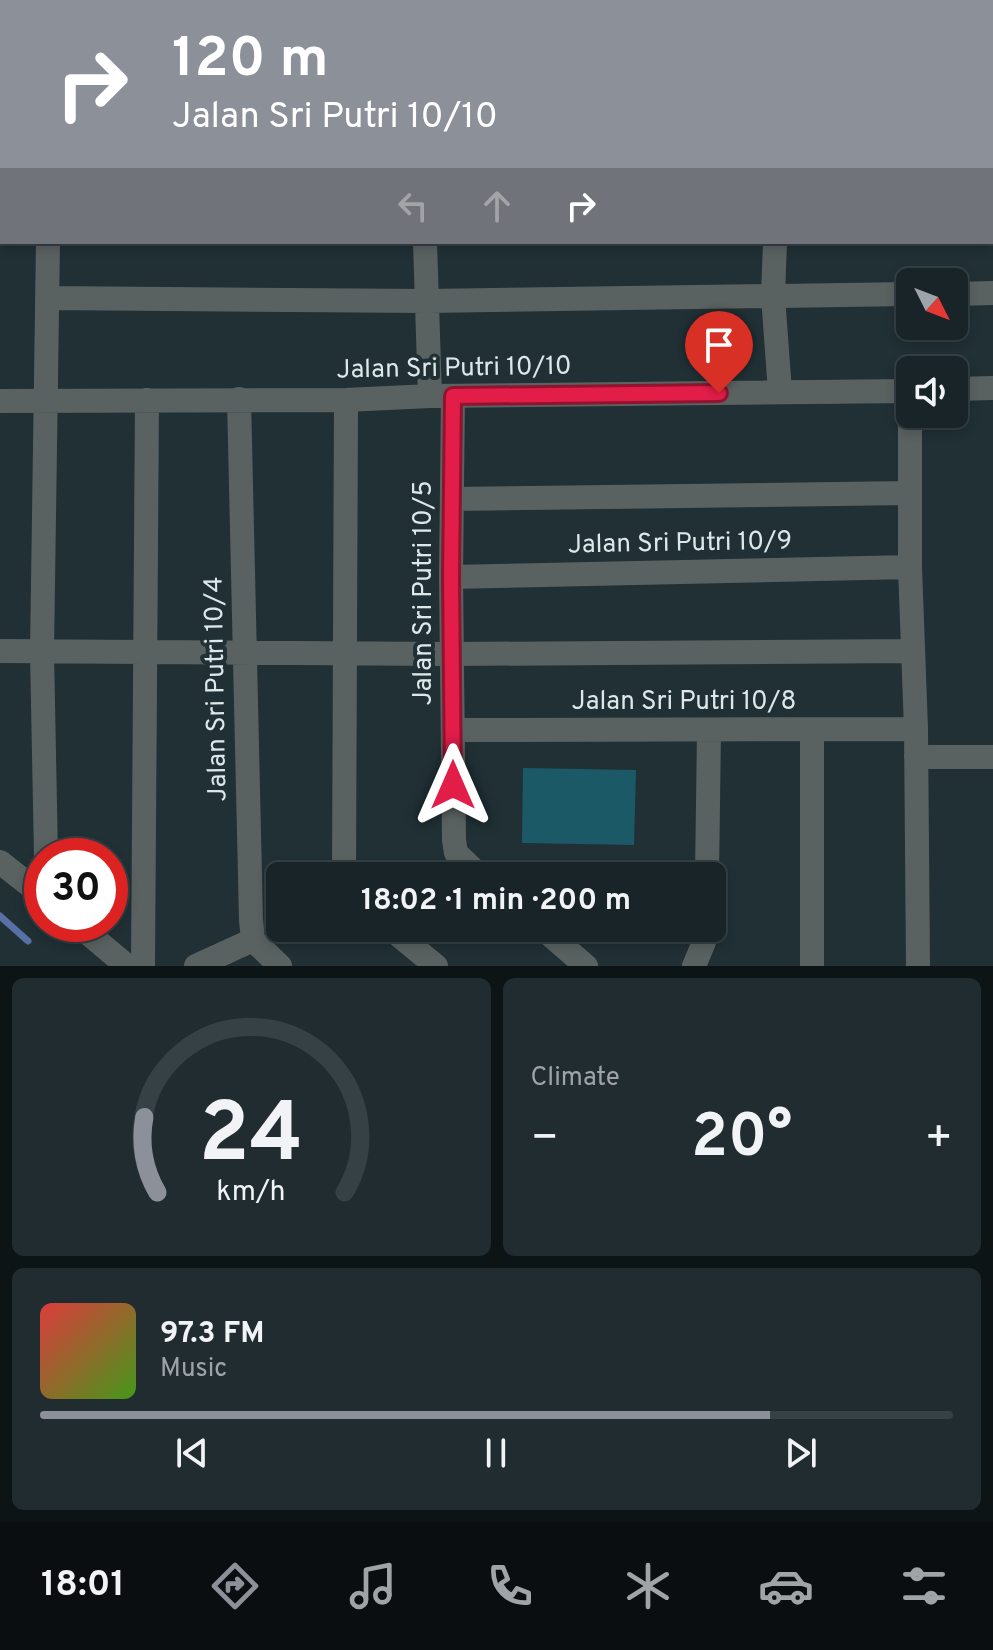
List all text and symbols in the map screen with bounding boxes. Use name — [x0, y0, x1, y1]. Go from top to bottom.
text: 120 m — [172, 26, 329, 96]
icon: right — [40, 32, 144, 136]
text: Jalan Sri Putri 10/10 — [172, 95, 498, 141]
icon: left — [391, 184, 435, 228]
icon: ahead — [475, 184, 519, 228]
icon: right — [559, 184, 603, 228]
north arrow — [896, 268, 968, 340]
map controls — [896, 268, 968, 428]
pin — [685, 311, 753, 393]
icon: arrive — [697, 323, 741, 367]
street label: Jalan Sri Putri 10/10 — [336, 350, 572, 388]
button: sound — [896, 356, 968, 428]
street label: Jalan Sri Putri 10/5 — [408, 480, 441, 706]
street label: Jalan Sri Putri 10/9 — [567, 526, 793, 562]
street label: Jalan Sri Putri 10/4 — [199, 576, 235, 802]
street label: Jalan Sri Putri 10/8 — [572, 686, 796, 719]
position arrow — [411, 743, 495, 827]
speed limit sign: 30 — [24, 838, 128, 942]
text: 18:02 · 1 min · 200 m — [361, 883, 631, 920]
text: Climate — [531, 1062, 620, 1095]
text: 24 — [199, 1086, 303, 1191]
text: 20° — [691, 1102, 792, 1178]
text: − — [531, 1112, 559, 1168]
text: + — [925, 1112, 953, 1168]
text: km/h — [217, 1175, 286, 1211]
text: 97.3 FM — [160, 1316, 264, 1353]
text: Music — [160, 1353, 227, 1386]
icon: previous — [170, 1431, 214, 1475]
icon: pause — [474, 1431, 518, 1475]
icon: next — [779, 1431, 823, 1475]
icon: directions — [207, 1558, 263, 1614]
icon: music — [345, 1558, 401, 1614]
icon: phone — [482, 1558, 538, 1614]
icon: climate — [620, 1558, 676, 1614]
icon: car — [758, 1558, 814, 1614]
icon: filters — [896, 1558, 952, 1614]
text: 18:01 — [41, 1563, 125, 1609]

